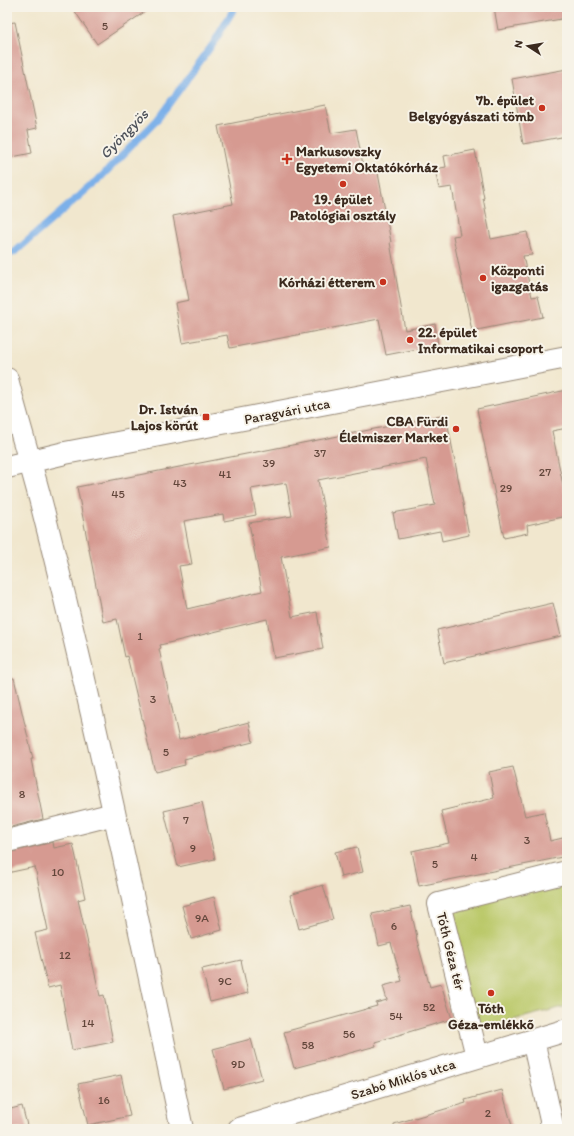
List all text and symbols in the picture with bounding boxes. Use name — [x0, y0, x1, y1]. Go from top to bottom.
house number: 5 — [102, 19, 108, 33]
north arrow — [508, 26, 548, 66]
text: N — [512, 39, 526, 49]
place label: 7b. épület Belgyógyászati tömb — [409, 92, 535, 125]
marker: 7b. épület Belgyógyászati tömb — [537, 103, 547, 113]
water label: Gyöngyös — [96, 104, 153, 163]
place label: Markusovszky Egyetemi Oktatókórház — [296, 143, 438, 176]
marker: Markusovszky Egyetemi Oktatókórház — [281, 153, 293, 165]
marker: 19. épület Patológiai osztály — [338, 179, 348, 189]
place label: 19. épület Patológiai osztály — [290, 191, 396, 224]
place label: Központi igazgatás — [491, 262, 548, 295]
marker: Központi igazgatás — [478, 273, 488, 283]
place label: Kórházi étterem — [279, 274, 376, 291]
marker: Kórházi étterem — [378, 277, 388, 287]
place label: 22. épület Informatikai csoport — [418, 324, 544, 357]
marker: 22. épület Informatikai csoport — [405, 335, 415, 345]
street label: Paragvári utca — [243, 395, 331, 428]
place label: Dr. István Lajos körút — [131, 401, 199, 434]
marker: Dr. István Lajos körút — [201, 412, 211, 422]
place label: CBA Fürdi Élelmiszer Market — [339, 413, 449, 446]
marker: CBA Fürdi Élelmiszer Market — [451, 424, 461, 434]
house number: 37 — [314, 446, 326, 460]
house number: 39 — [263, 456, 275, 470]
house number: 27 — [539, 465, 551, 479]
house number: 41 — [219, 467, 232, 481]
house number: 43 — [173, 476, 187, 490]
house number: 29 — [500, 481, 512, 495]
house number: 45 — [111, 487, 125, 501]
house number: 1 — [137, 629, 143, 643]
house number: 3 — [150, 692, 157, 706]
house number: 5 — [163, 745, 169, 759]
house number: 8 — [19, 787, 26, 801]
house number: 7 — [183, 813, 189, 827]
house number: 3 — [524, 833, 531, 847]
house number: 9 — [190, 841, 196, 855]
house number: 4 — [470, 850, 478, 864]
house number: 5 — [432, 857, 438, 871]
house number: 10 — [52, 865, 64, 879]
street label: Tóth Géza tér — [433, 910, 469, 993]
house number: 9A — [195, 911, 209, 925]
house number: 6 — [391, 919, 397, 933]
house number: 12 — [59, 948, 72, 962]
house number: 9C — [218, 974, 232, 988]
marker: Tóth Géza-emlékkő — [486, 988, 496, 998]
house number: 52 — [423, 1000, 436, 1014]
place label: Tóth Géza-emlékkő — [448, 1000, 534, 1033]
house number: 54 — [389, 1009, 403, 1023]
house number: 14 — [82, 1016, 94, 1030]
house number: 56 — [343, 1027, 355, 1041]
house number: 58 — [302, 1038, 315, 1052]
street label: Szabó Miklós utca — [349, 1055, 458, 1104]
house number: 9D — [231, 1057, 245, 1071]
house number: 16 — [98, 1093, 110, 1107]
house number: 2 — [485, 1106, 492, 1120]

